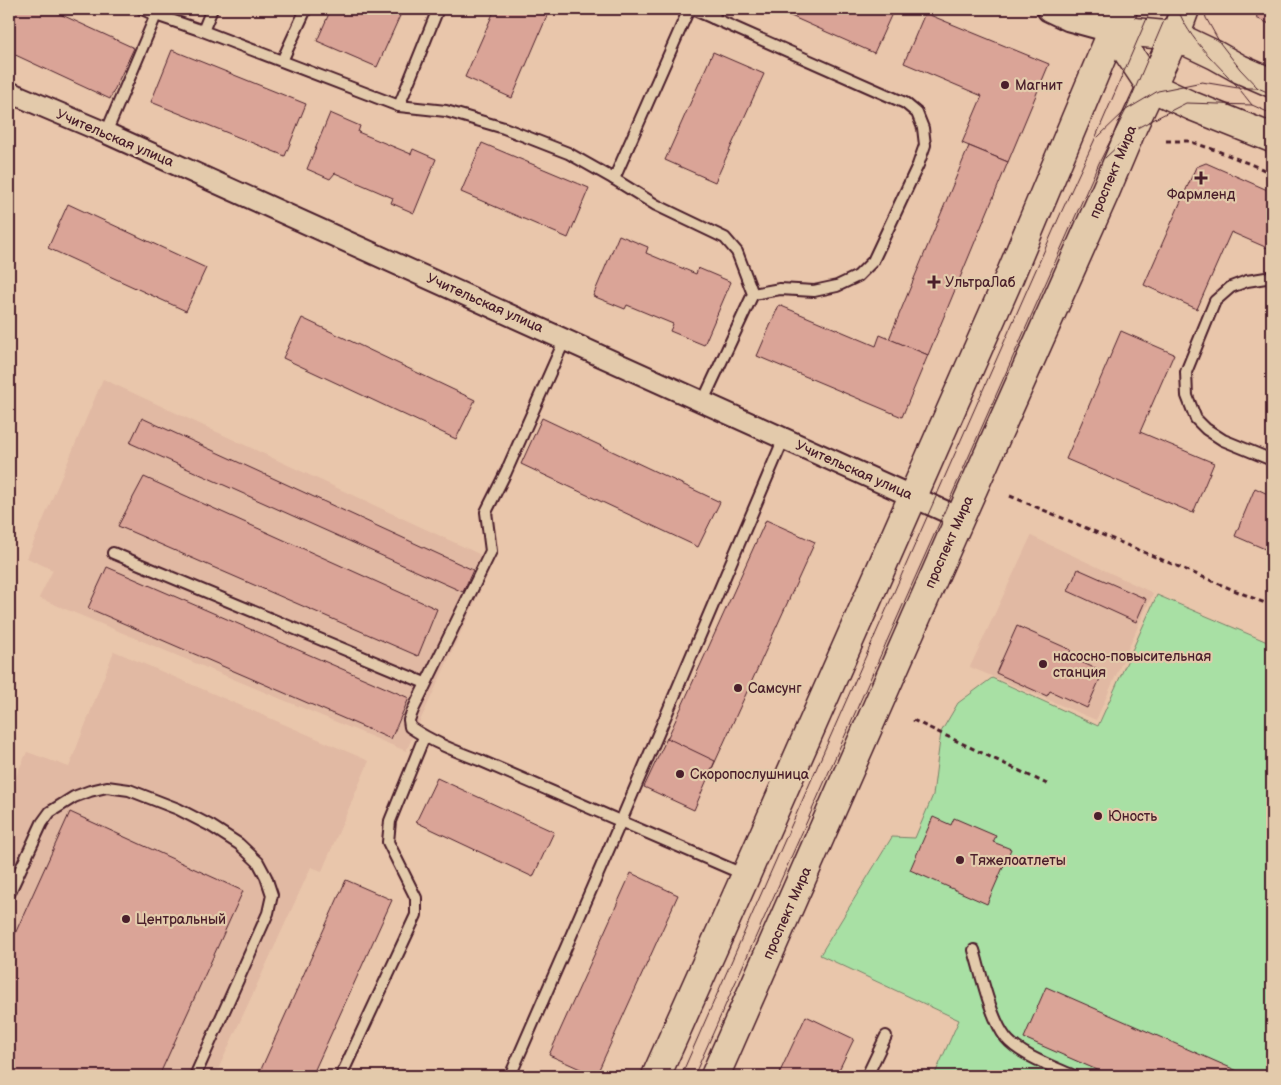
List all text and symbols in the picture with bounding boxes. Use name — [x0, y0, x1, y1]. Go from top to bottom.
place label: Магнит — [1015, 77, 1063, 94]
marker: Магнит — [999, 79, 1011, 91]
street label: Учительская улица — [54, 106, 177, 171]
street label: проспект Мира — [1086, 122, 1141, 221]
marker: Фармленд — [1195, 172, 1207, 184]
place label: Фармленд — [1167, 186, 1236, 203]
street label: Учительская улица — [424, 270, 547, 337]
place label: УльтраЛаб — [945, 274, 1016, 291]
marker: УльтраЛаб — [927, 275, 941, 289]
street label: Учительская улица — [793, 437, 916, 504]
street label: проспект Мира — [921, 492, 977, 591]
place label: насосно-повысительная станция — [1053, 648, 1211, 681]
marker: насосно-повысительная станция — [1037, 658, 1049, 670]
place label: Самсунг — [748, 680, 802, 697]
marker: Самсунг — [732, 682, 744, 694]
place label: Скоропослушница — [690, 766, 810, 783]
marker: Скоропослушница — [674, 768, 686, 780]
place label: Юность — [1108, 808, 1157, 825]
marker: Юность — [1092, 810, 1104, 822]
place label: Тяжелоатлеты — [970, 852, 1066, 869]
marker: Тяжелоатлеты — [954, 854, 966, 866]
street label: проспект Мира — [759, 863, 815, 962]
place label: Центральный — [136, 911, 226, 928]
marker: Центральный — [120, 913, 132, 925]

